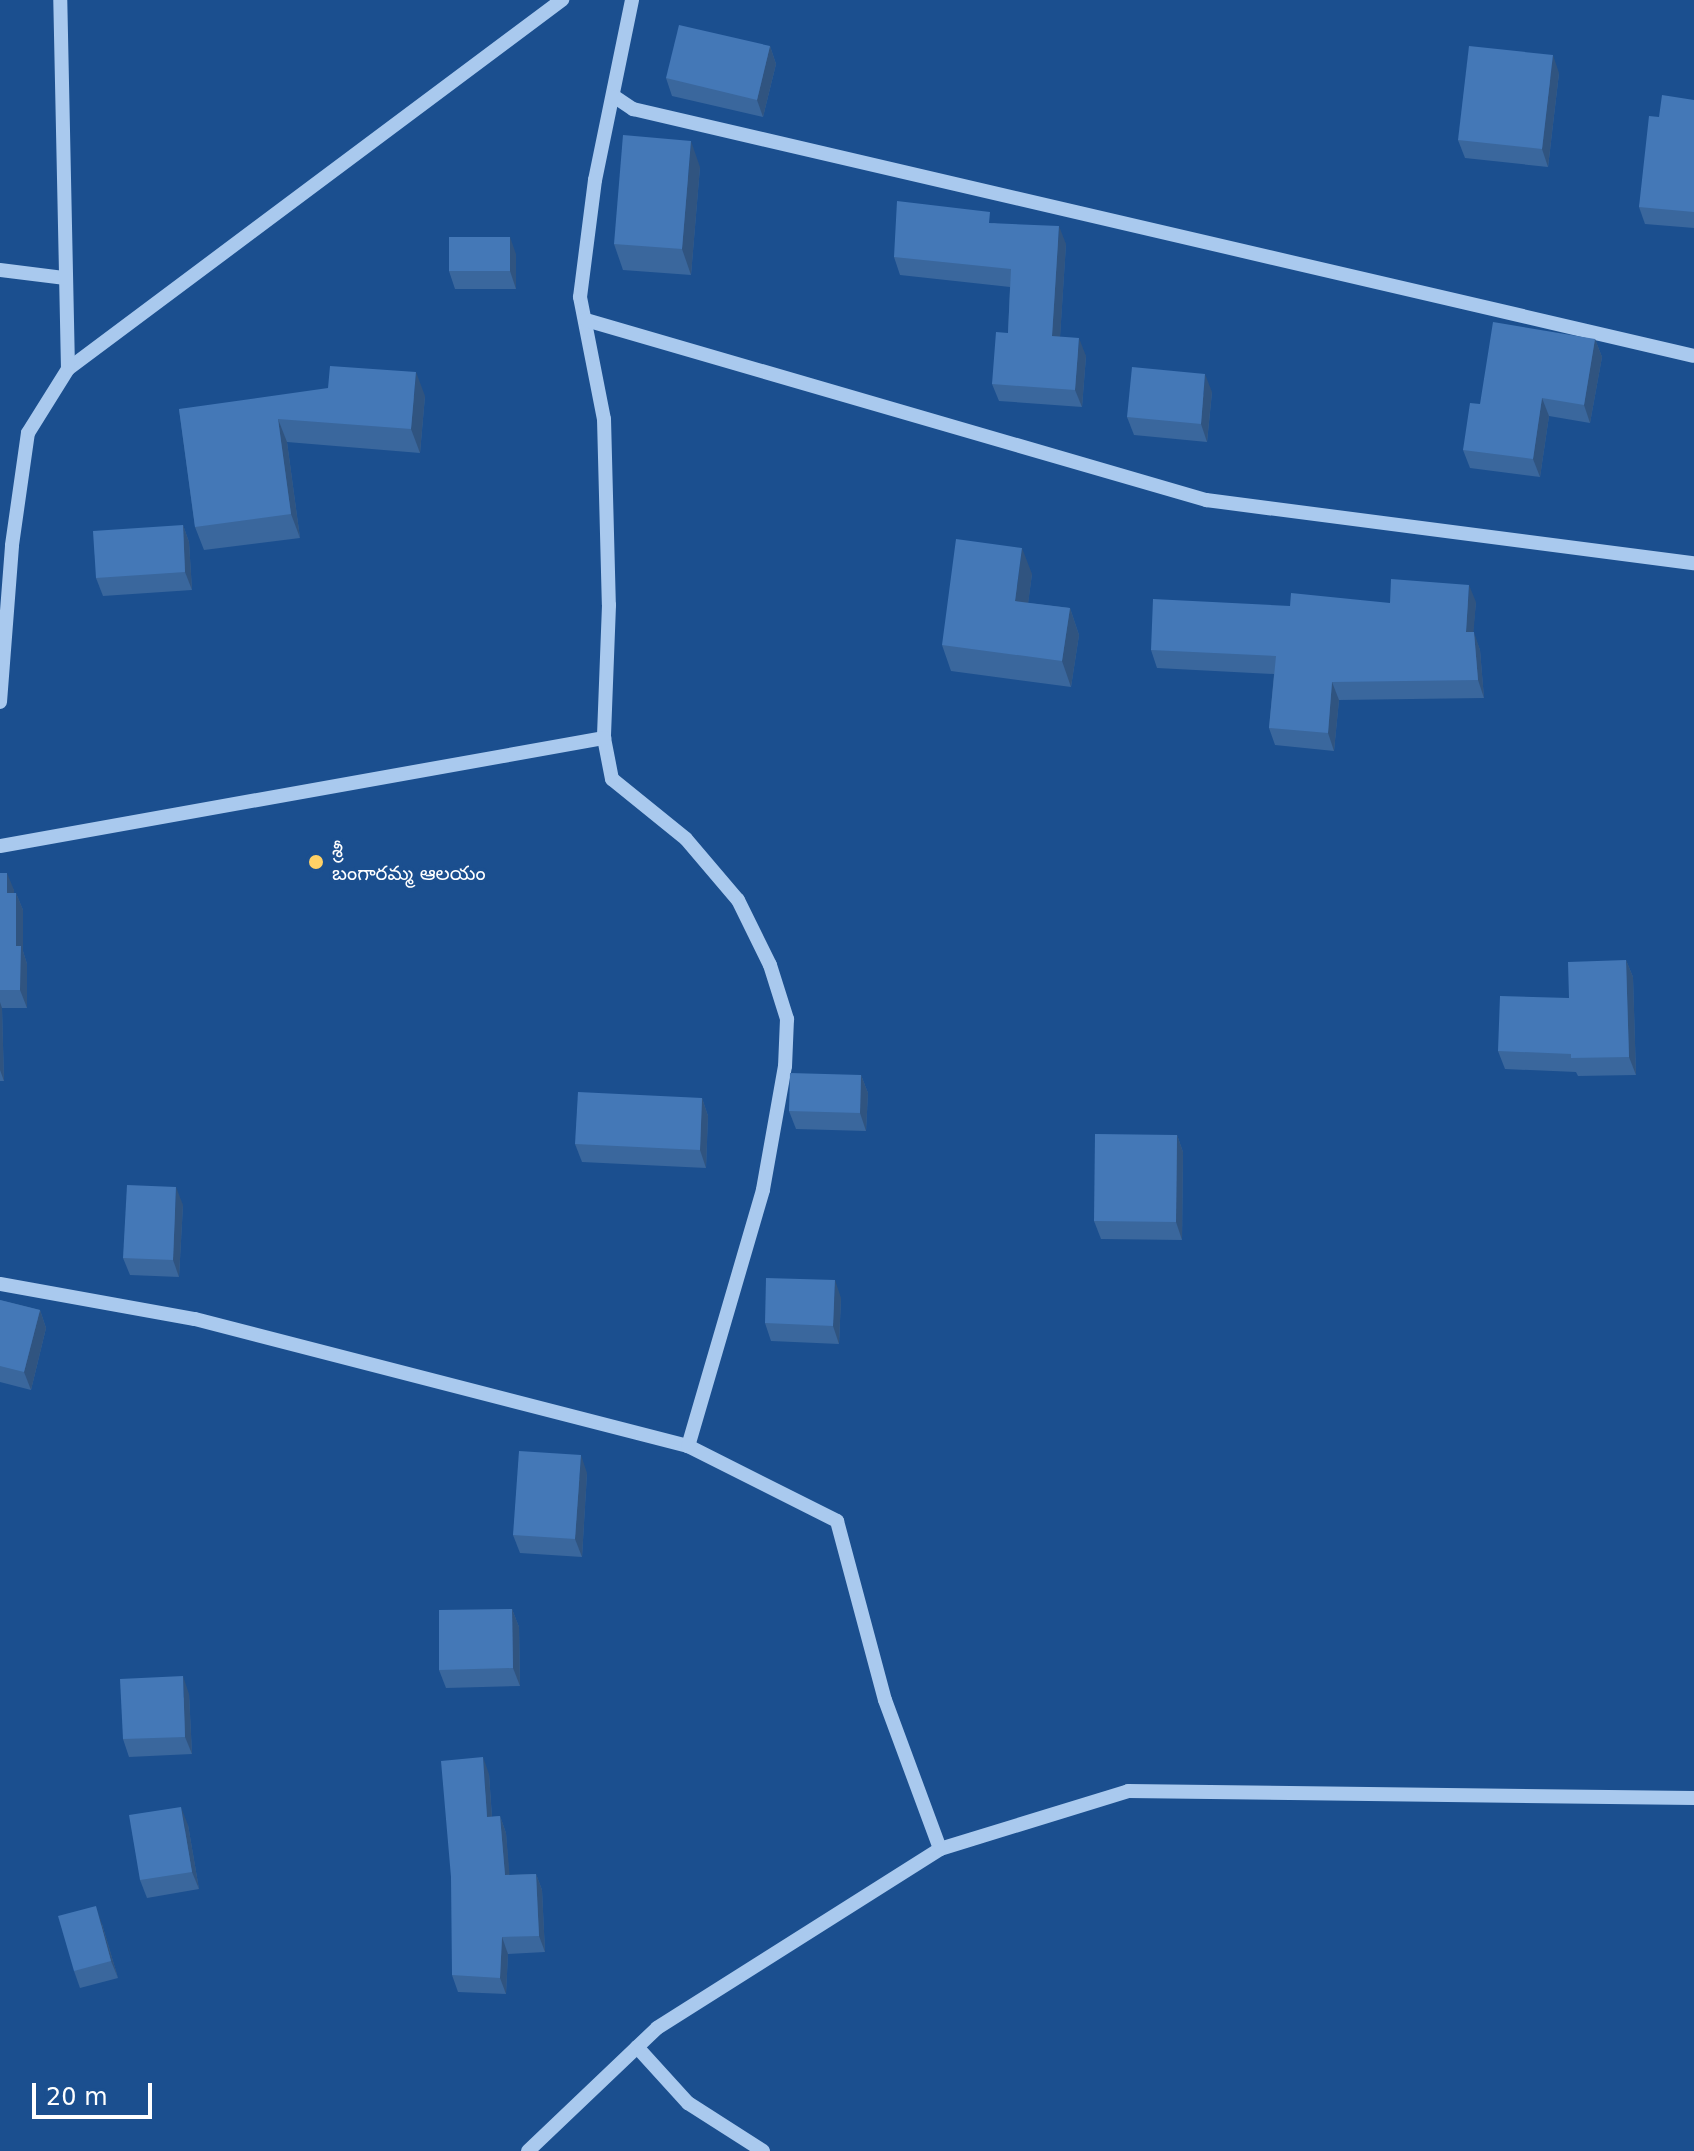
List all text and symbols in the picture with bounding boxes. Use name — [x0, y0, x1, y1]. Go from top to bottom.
place label: శ్రీ బంగారమ్మ ఆలయం — [332, 838, 486, 885]
marker: శ్రీ బంగారమ్మ ఆలయం — [307, 853, 325, 871]
scale bar — [36, 2067, 156, 2117]
text: 20 m — [46, 2083, 108, 2111]

